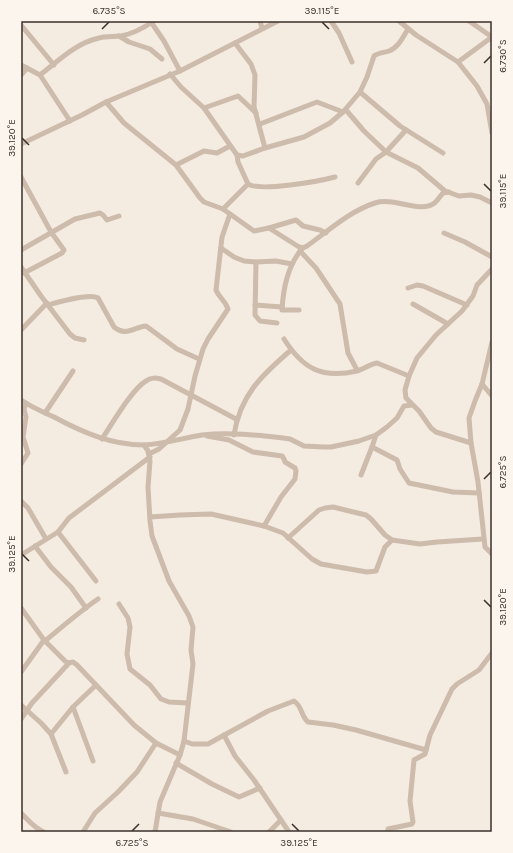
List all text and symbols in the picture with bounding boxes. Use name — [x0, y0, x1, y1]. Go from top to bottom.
text: 6.735°S — [92, 5, 126, 17]
text: 39.115°E — [305, 5, 339, 17]
text: 6.730°S — [497, 39, 509, 73]
text: 39.120°E — [6, 119, 18, 157]
text: 39.115°E — [497, 174, 509, 208]
text: 6.725°S — [497, 455, 509, 489]
text: 39.125°E — [6, 535, 18, 573]
text: 39.120°E — [497, 588, 509, 626]
text: 6.725°S — [115, 837, 149, 849]
text: 39.125°E — [280, 837, 318, 849]

